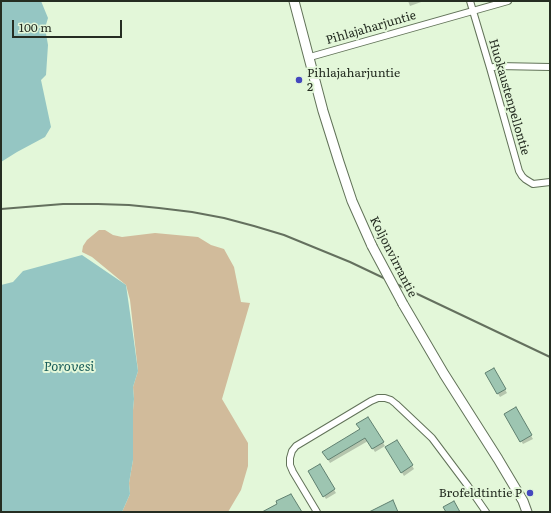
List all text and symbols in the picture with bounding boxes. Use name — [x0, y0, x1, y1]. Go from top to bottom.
street label: Pihlajaharjuntie — [324, 8, 418, 48]
scale bar — [14, 12, 124, 38]
text: 100 m — [19, 18, 52, 36]
street label: Huokaustenpellontie — [485, 37, 533, 157]
place label: Pihlajaharjuntie 2 — [307, 66, 400, 94]
marker: Pihlajaharjuntie 2 — [294, 75, 304, 85]
street label: Koljonvirrantie — [366, 214, 420, 300]
water label: Porovesi — [44, 359, 94, 375]
place label: Brofeldtintie P — [439, 486, 522, 500]
marker: Brofeldtintie P — [525, 488, 535, 498]

